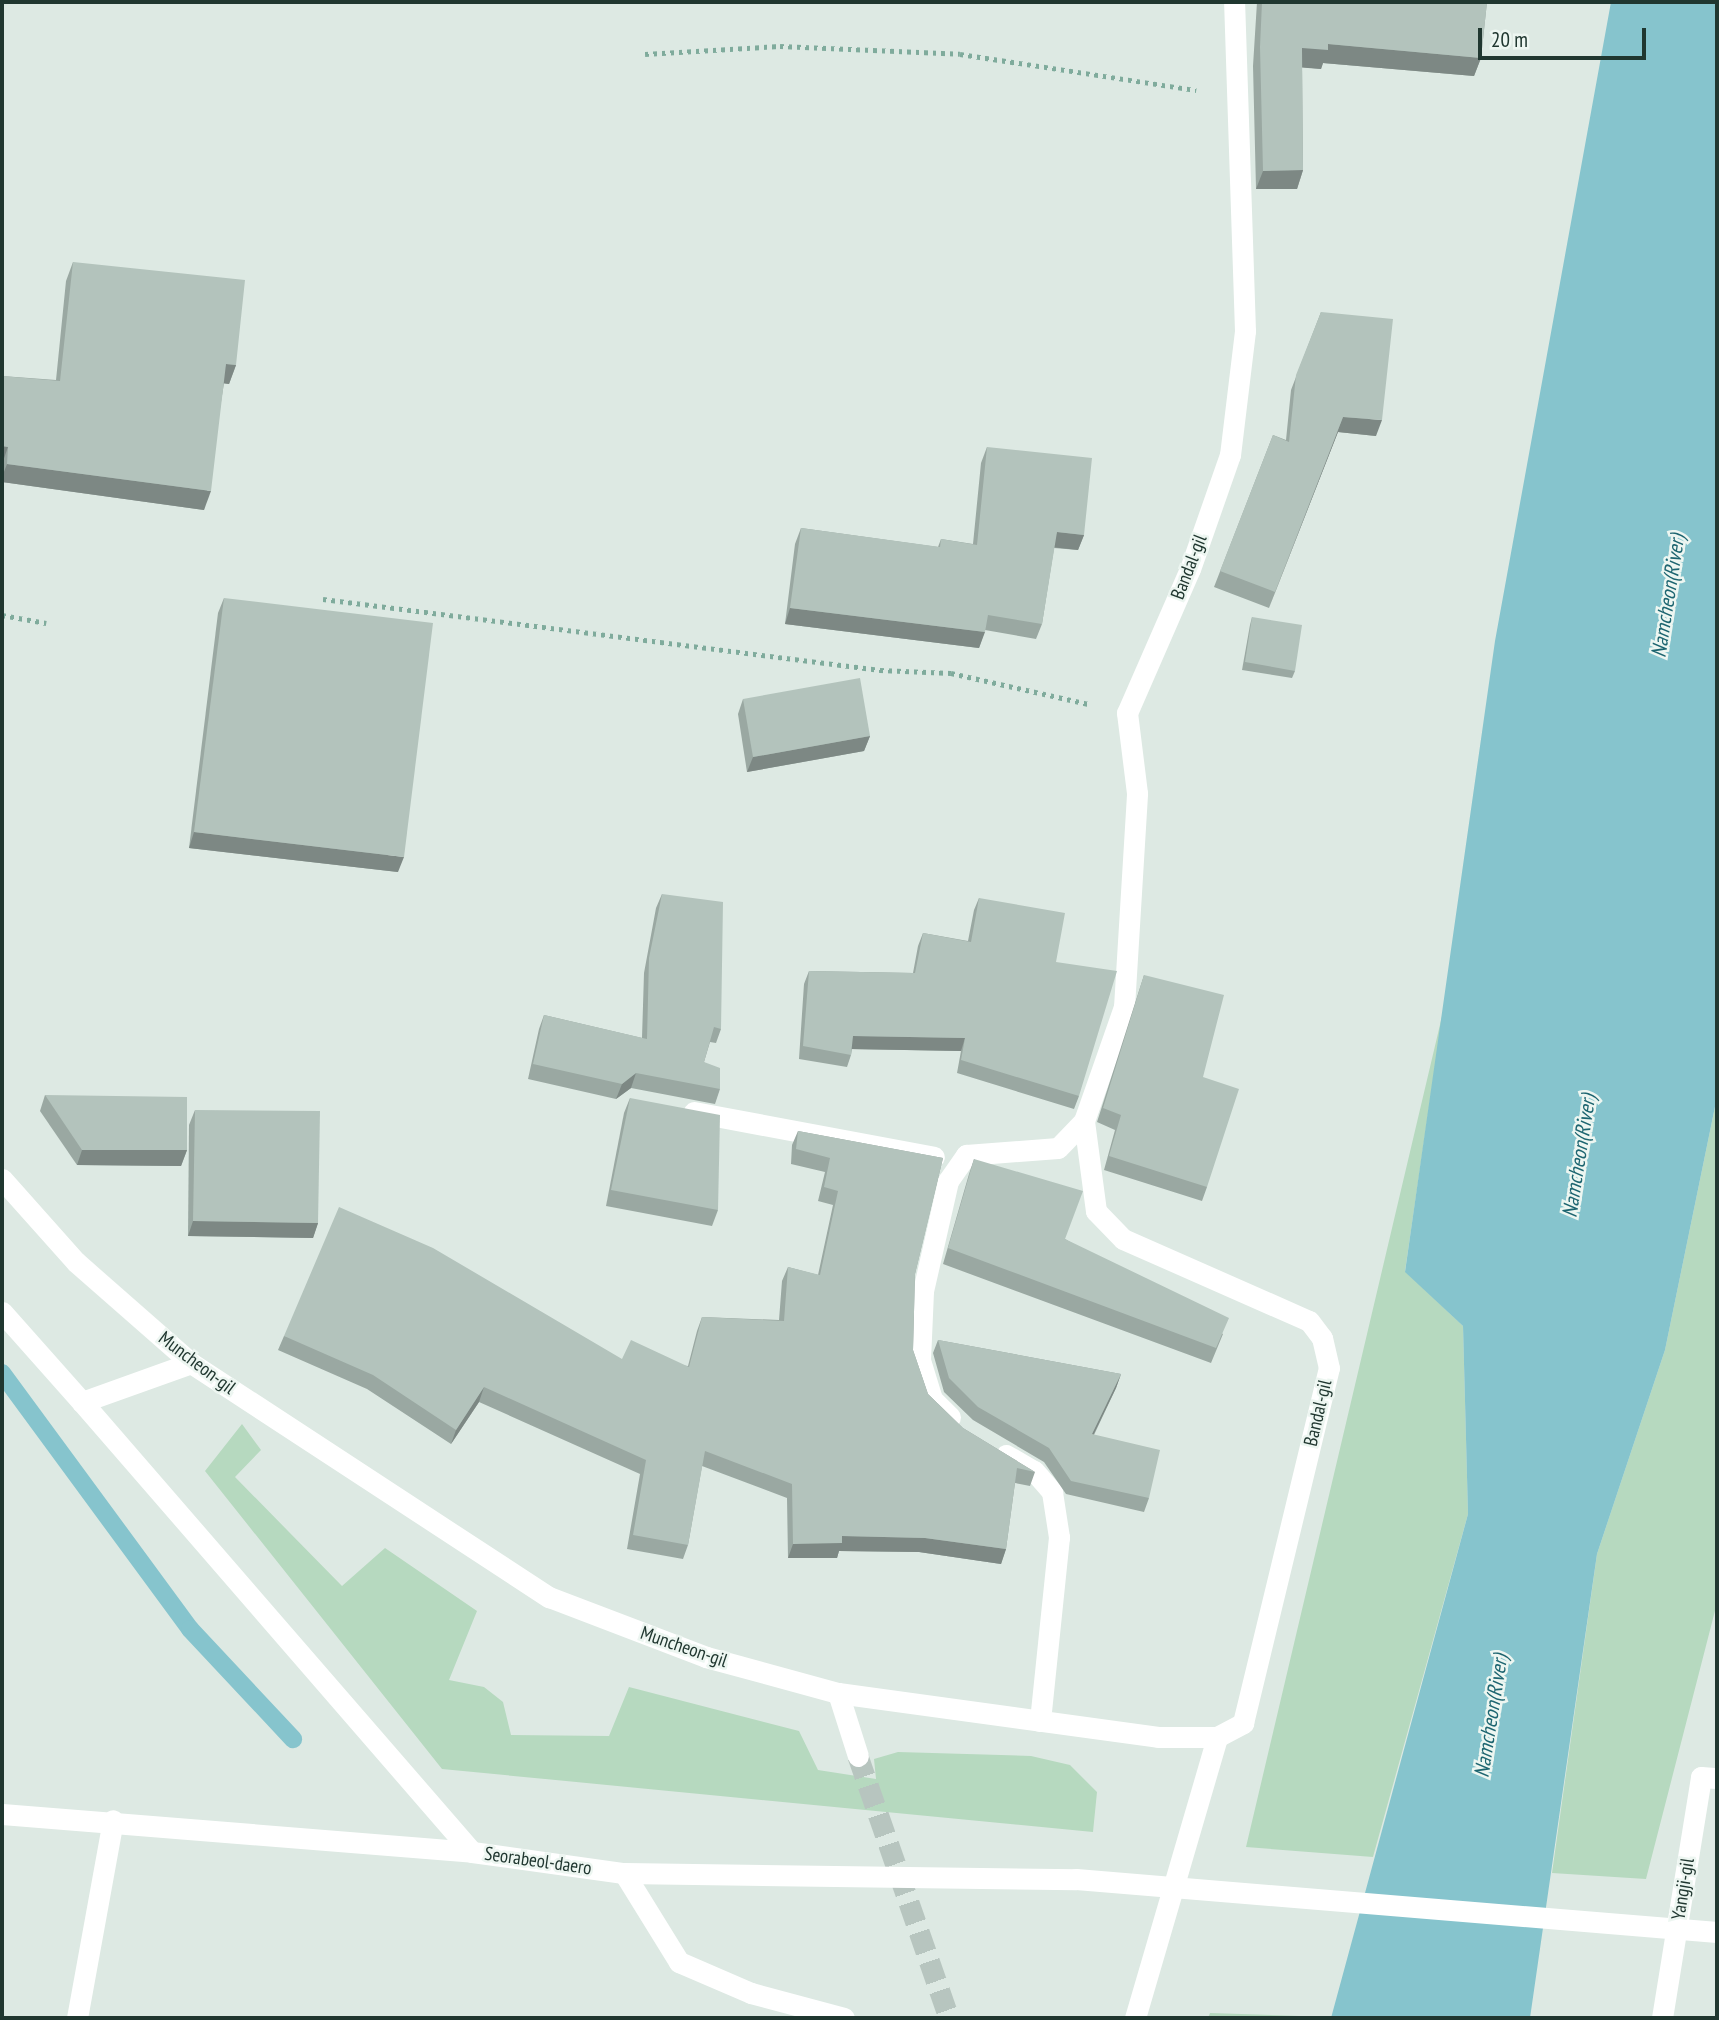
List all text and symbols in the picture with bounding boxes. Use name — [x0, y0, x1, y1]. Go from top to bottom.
scale bar — [1481, 14, 1649, 58]
text: 20 m — [1491, 26, 1528, 53]
street label: Bandal-gil — [1166, 531, 1212, 603]
water label: Namcheon(River) — [1646, 533, 1690, 659]
water label: Namcheon(River) — [1557, 1093, 1601, 1219]
street label: Muncheon-gil — [154, 1327, 240, 1399]
street label: Bandal-gil — [1299, 1378, 1337, 1448]
street label: Muncheon-gil — [638, 1622, 730, 1672]
water label: Namcheon(River) — [1469, 1653, 1513, 1779]
street label: Seorabeol-daero — [483, 1842, 593, 1880]
street label: Yangji-gil — [1667, 1857, 1699, 1921]

